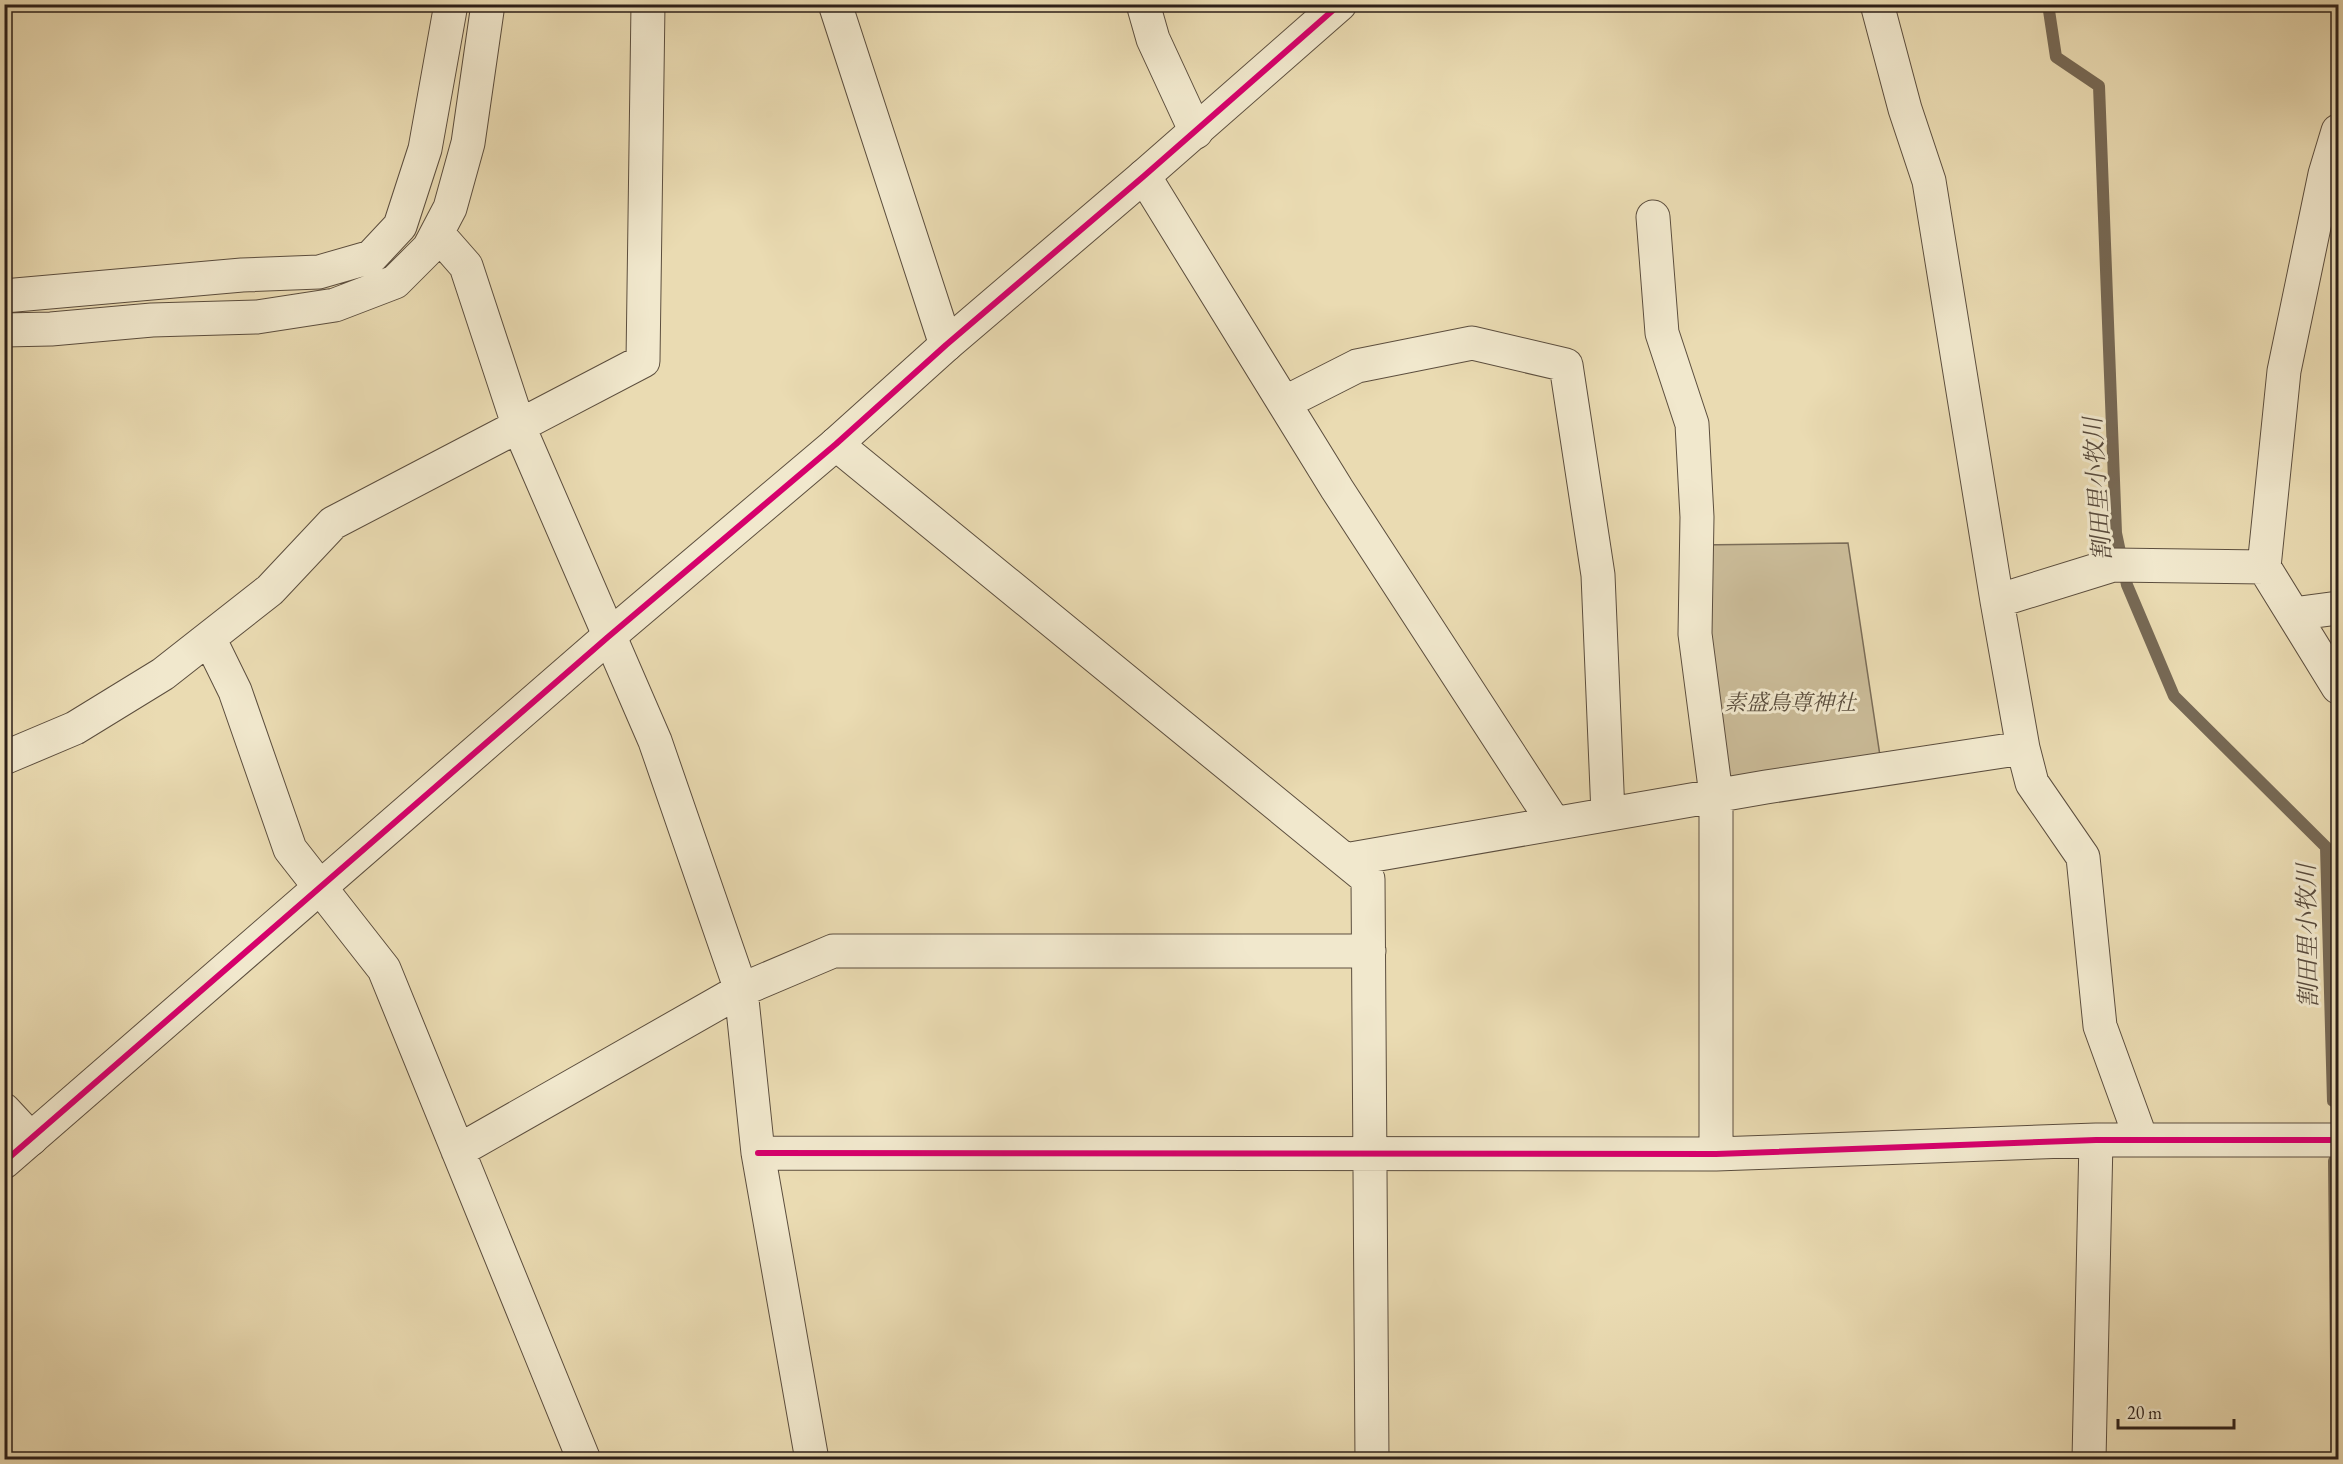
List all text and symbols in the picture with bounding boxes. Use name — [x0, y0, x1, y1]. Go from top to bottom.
water label: 割田里小牧川 — [2076, 413, 2117, 562]
park label: 素盛鳥尊神社 — [1724, 688, 1858, 717]
water label: 割田里小牧川 — [2290, 861, 2324, 1008]
scale bar — [2118, 1392, 2234, 1430]
text: 20 m — [2127, 1401, 2162, 1424]

